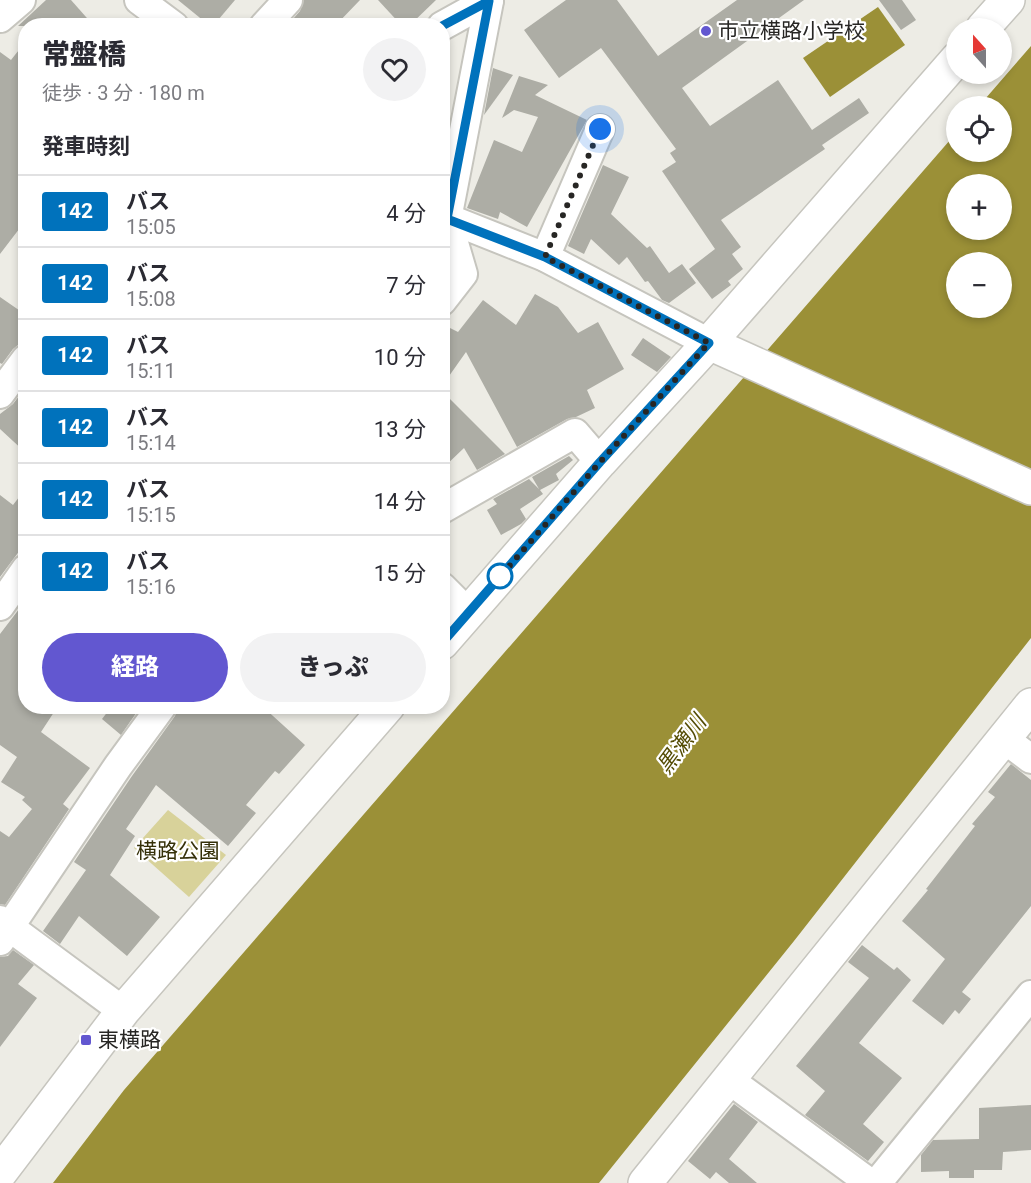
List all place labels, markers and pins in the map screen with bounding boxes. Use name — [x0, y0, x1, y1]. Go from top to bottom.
place label: 市立横路小学校 — [718, 19, 865, 43]
marker: 市立横路小学校 — [699, 24, 713, 38]
unlabelled marker — [487, 563, 513, 589]
place label: 東横路 — [98, 1028, 161, 1052]
marker: 東横路 — [79, 1033, 93, 1047]

